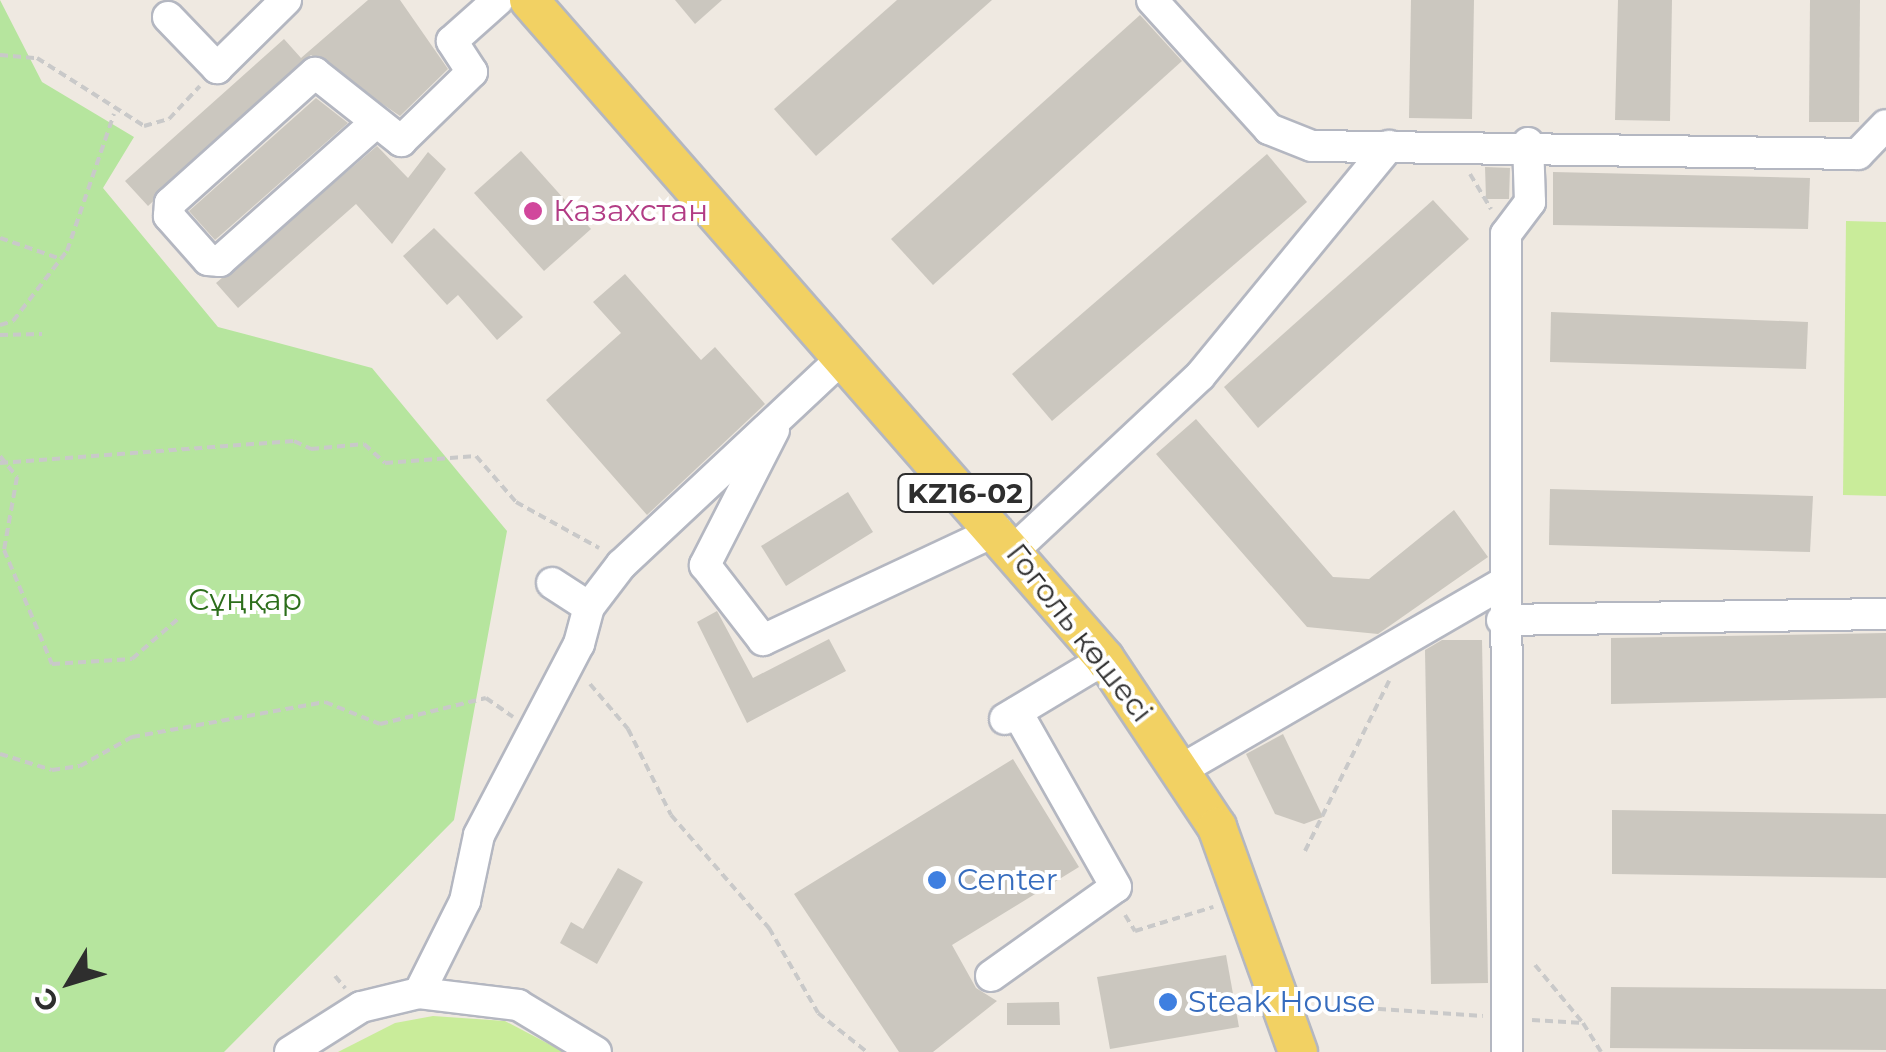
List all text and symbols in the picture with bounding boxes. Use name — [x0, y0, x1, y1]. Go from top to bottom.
place label: Казахстан — [553, 193, 708, 229]
marker: Казахстан — [522, 200, 544, 222]
road number: KZ16-02 — [895, 470, 1035, 516]
street label: Гоголь көшесі — [998, 537, 1160, 729]
park label: Сұңқар — [188, 582, 302, 618]
place label: Center — [957, 862, 1058, 898]
marker: Center — [926, 869, 948, 891]
north arrow — [20, 932, 120, 1032]
text: С — [27, 982, 66, 1019]
place label: Steak House — [1188, 984, 1375, 1020]
marker: Steak House — [1157, 991, 1179, 1013]

